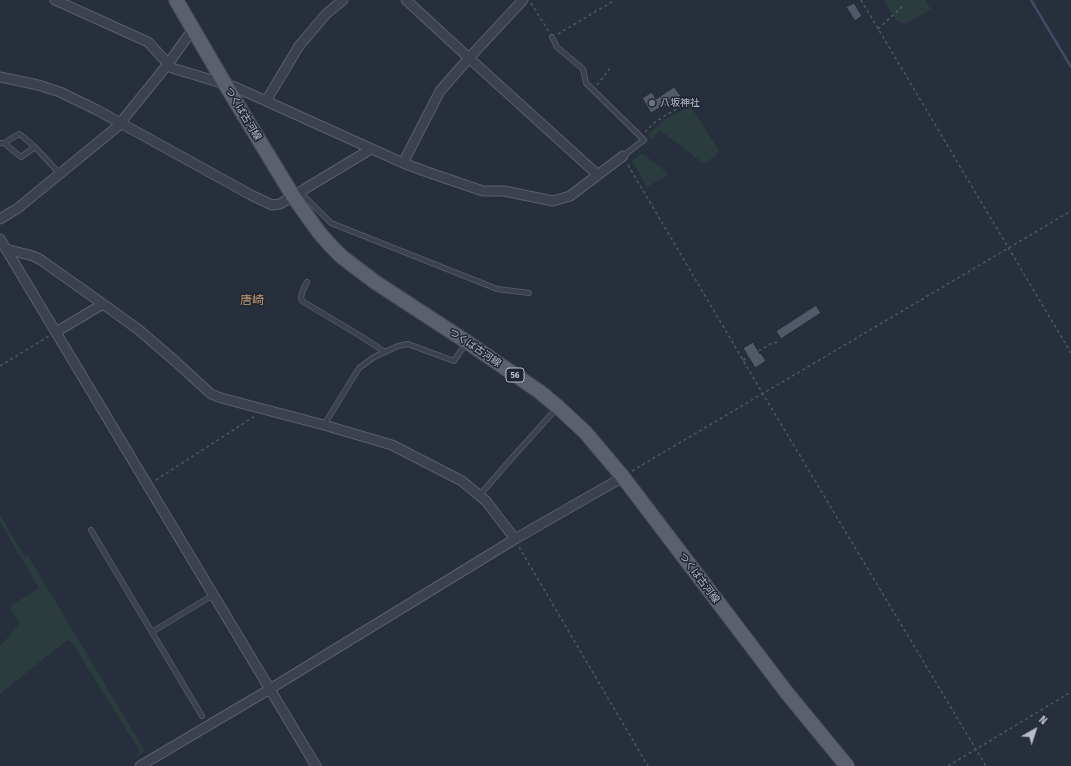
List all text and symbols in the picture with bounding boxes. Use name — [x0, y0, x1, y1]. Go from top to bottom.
street label: つくば古河線 — [222, 85, 264, 143]
place label: 八坂神社 — [660, 97, 700, 109]
marker: 八坂神社 — [647, 98, 657, 108]
district label: 唐崎 — [240, 294, 264, 308]
street label: つくば古河線 — [447, 326, 503, 370]
road number: 56 — [506, 368, 524, 382]
street label: つくば古河線 — [676, 550, 722, 606]
north arrow — [1015, 710, 1055, 750]
text: N — [1036, 713, 1050, 727]

